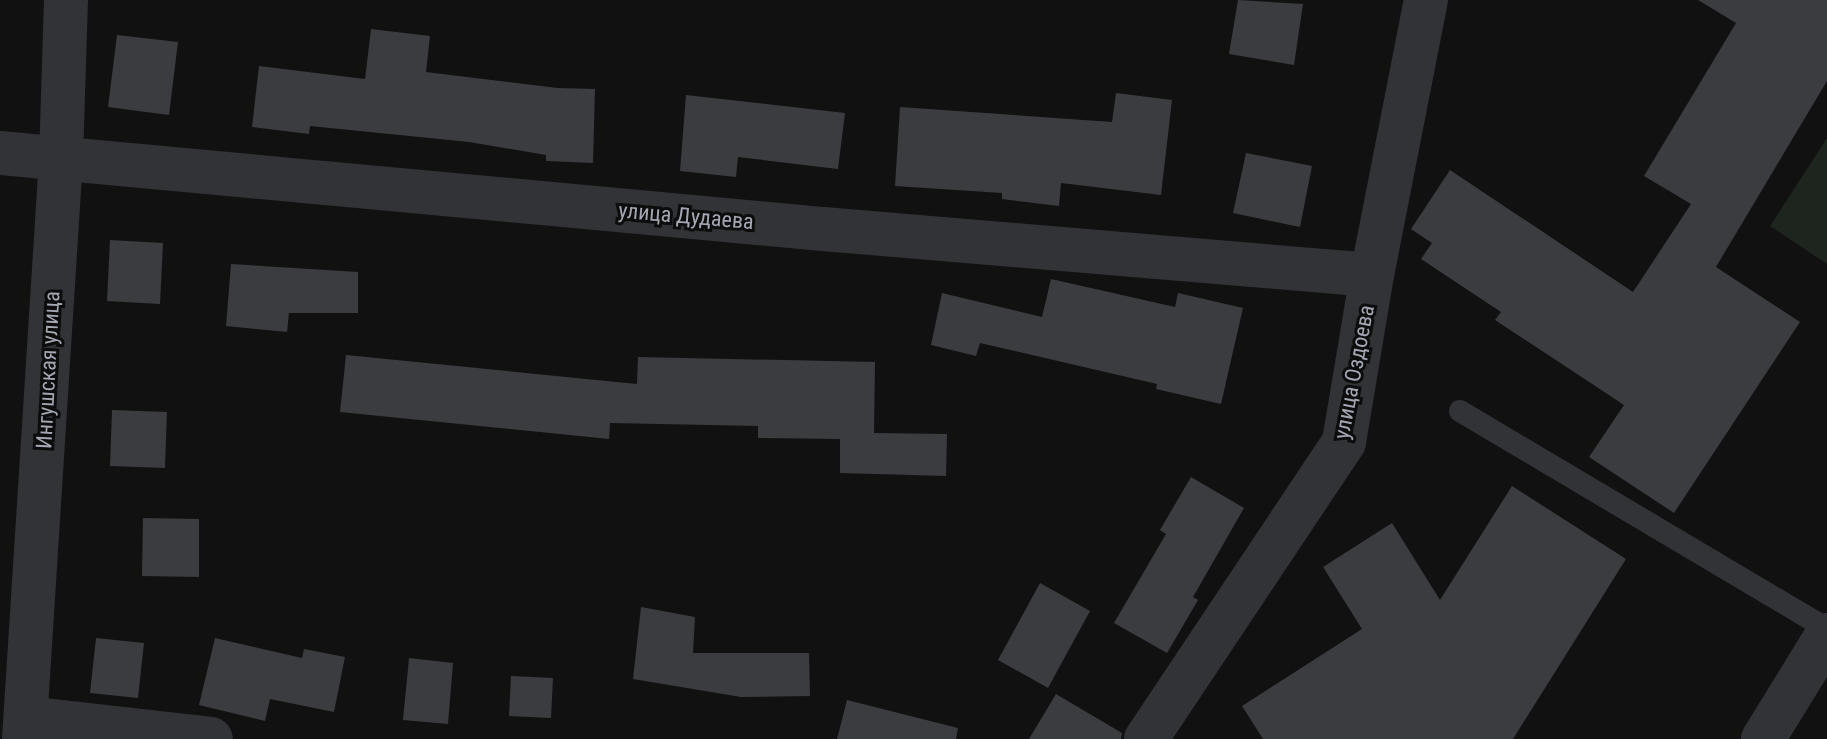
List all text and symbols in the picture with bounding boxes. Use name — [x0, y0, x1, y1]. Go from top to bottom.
street label: улица Дудаева — [617, 197, 755, 235]
street label: Ингушская улица — [31, 291, 65, 449]
street label: улица Оздоева — [1328, 303, 1380, 441]

